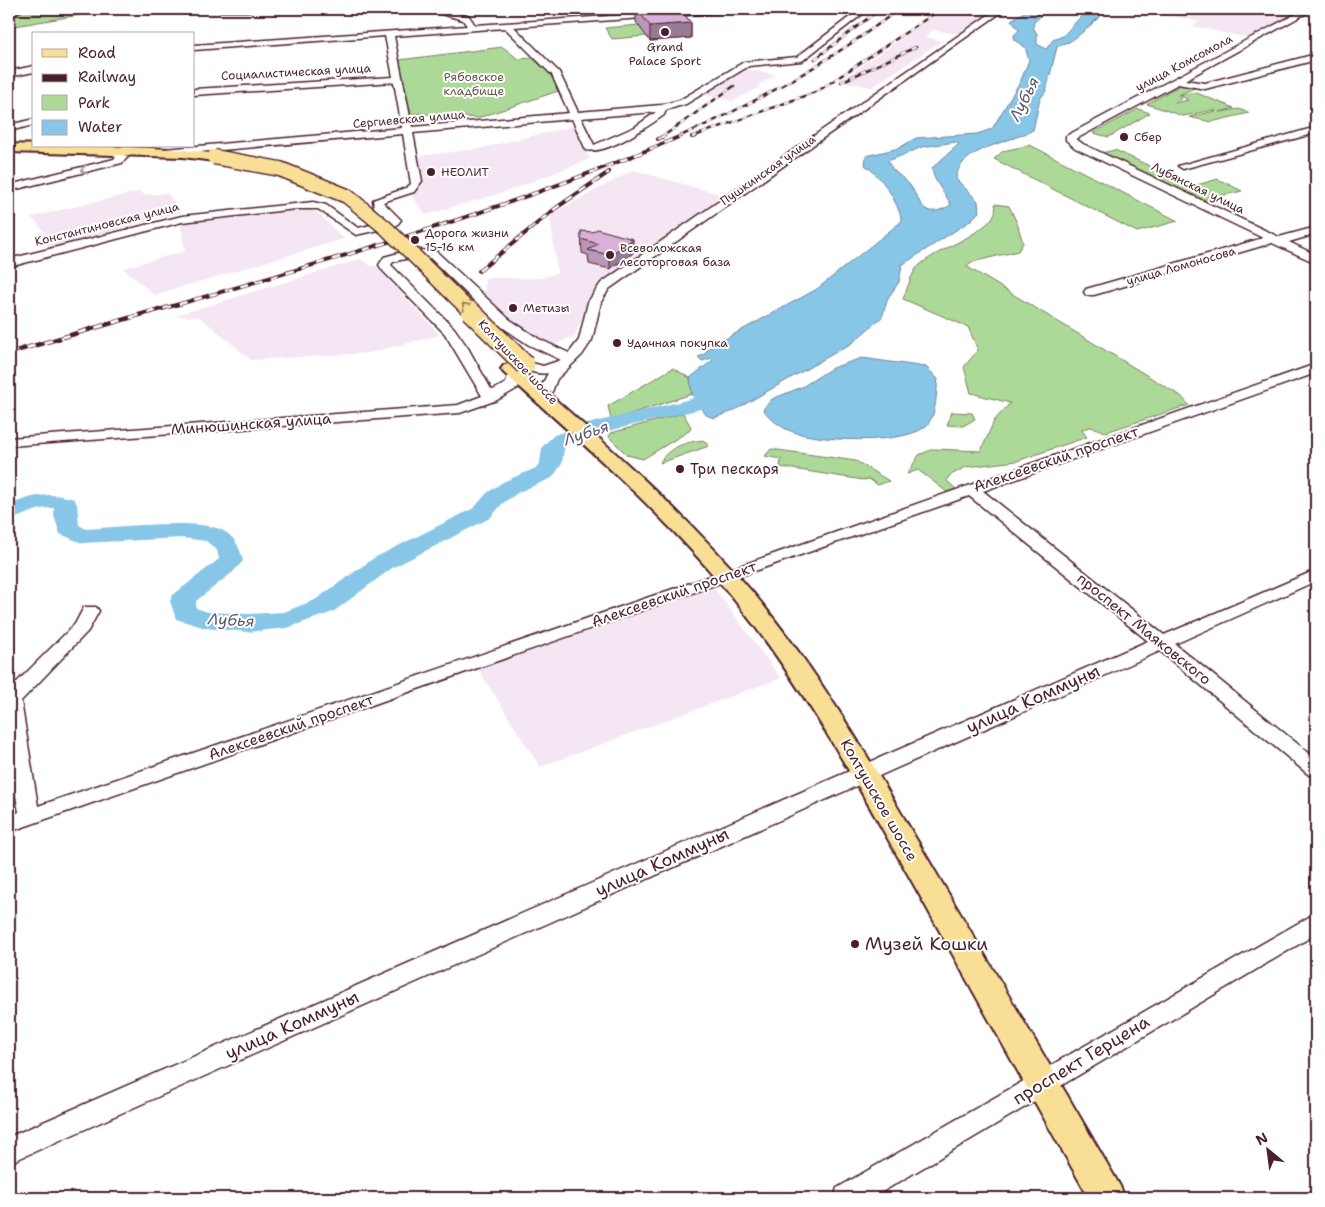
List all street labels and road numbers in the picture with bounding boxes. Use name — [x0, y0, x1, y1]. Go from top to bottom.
street label: улица Комсомола — [1133, 30, 1236, 95]
street label: Социалистическая улица — [221, 60, 372, 84]
street label: Сергиевская улица — [352, 106, 466, 132]
street label: Пушкинская улица — [717, 131, 819, 209]
street label: Лубянская улица — [1149, 158, 1248, 218]
street label: Константиновская улица — [33, 198, 181, 250]
street label: улица Ломоносова — [1124, 243, 1238, 289]
street label: Колтушское шоссе — [474, 316, 562, 408]
street label: Минюшинская улица — [170, 408, 332, 440]
street label: Алексеевский проспект — [971, 421, 1141, 497]
street label: Алексеевский проспект — [589, 556, 759, 632]
street label: проспект Маяковского — [1073, 569, 1215, 689]
street label: улица Коммуны — [962, 659, 1104, 739]
street label: Алексеевский проспект — [206, 689, 376, 765]
street label: Колтушское шоссе — [836, 735, 922, 865]
street label: улица Коммуны — [591, 822, 733, 902]
street label: улица Коммуны — [221, 985, 363, 1065]
street label: проспект Герцена — [1008, 1010, 1154, 1110]

